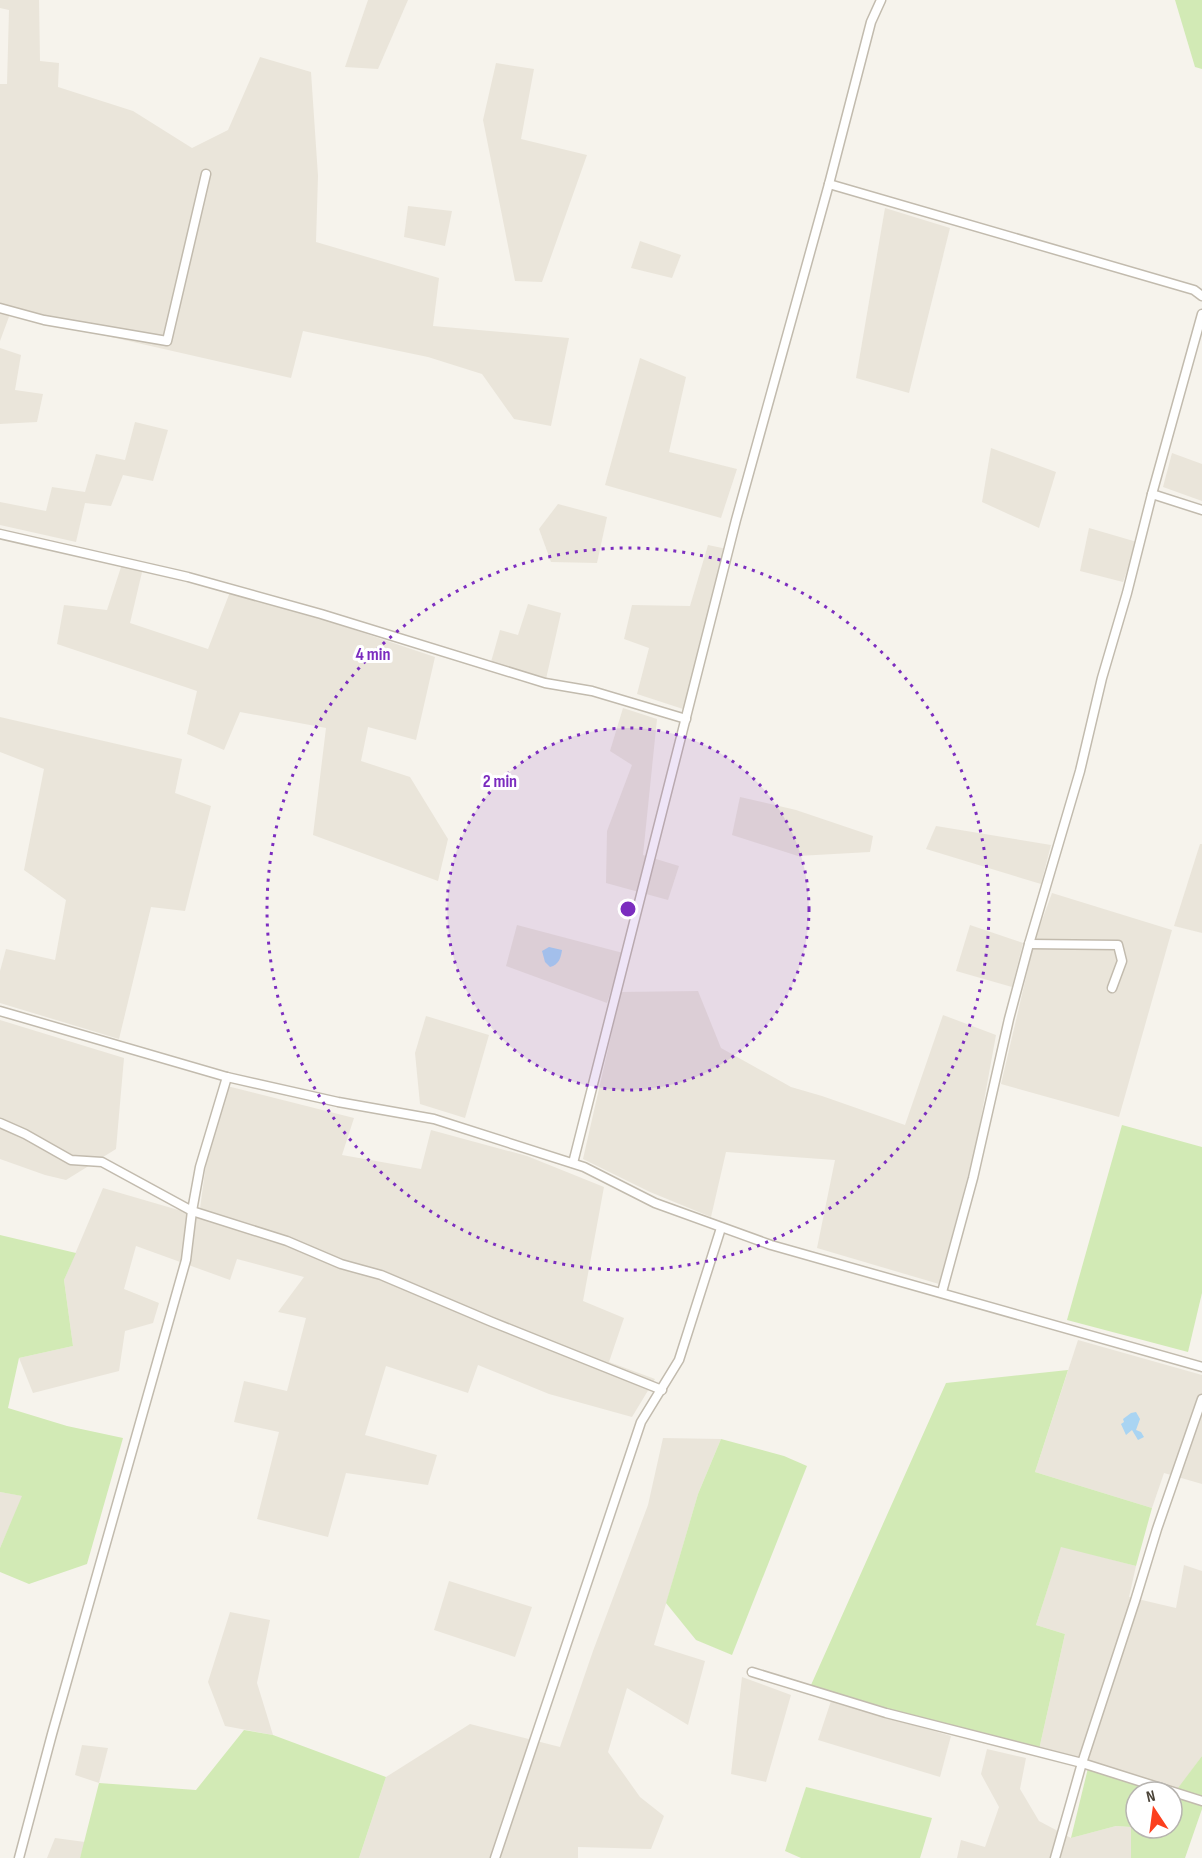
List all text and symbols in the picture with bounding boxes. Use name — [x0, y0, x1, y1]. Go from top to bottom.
text: 4 min — [356, 644, 390, 665]
text: 2 min — [483, 771, 517, 792]
centre of rings — [618, 899, 638, 919]
north arrow — [1124, 1780, 1184, 1840]
text: N — [1145, 1787, 1157, 1807]

